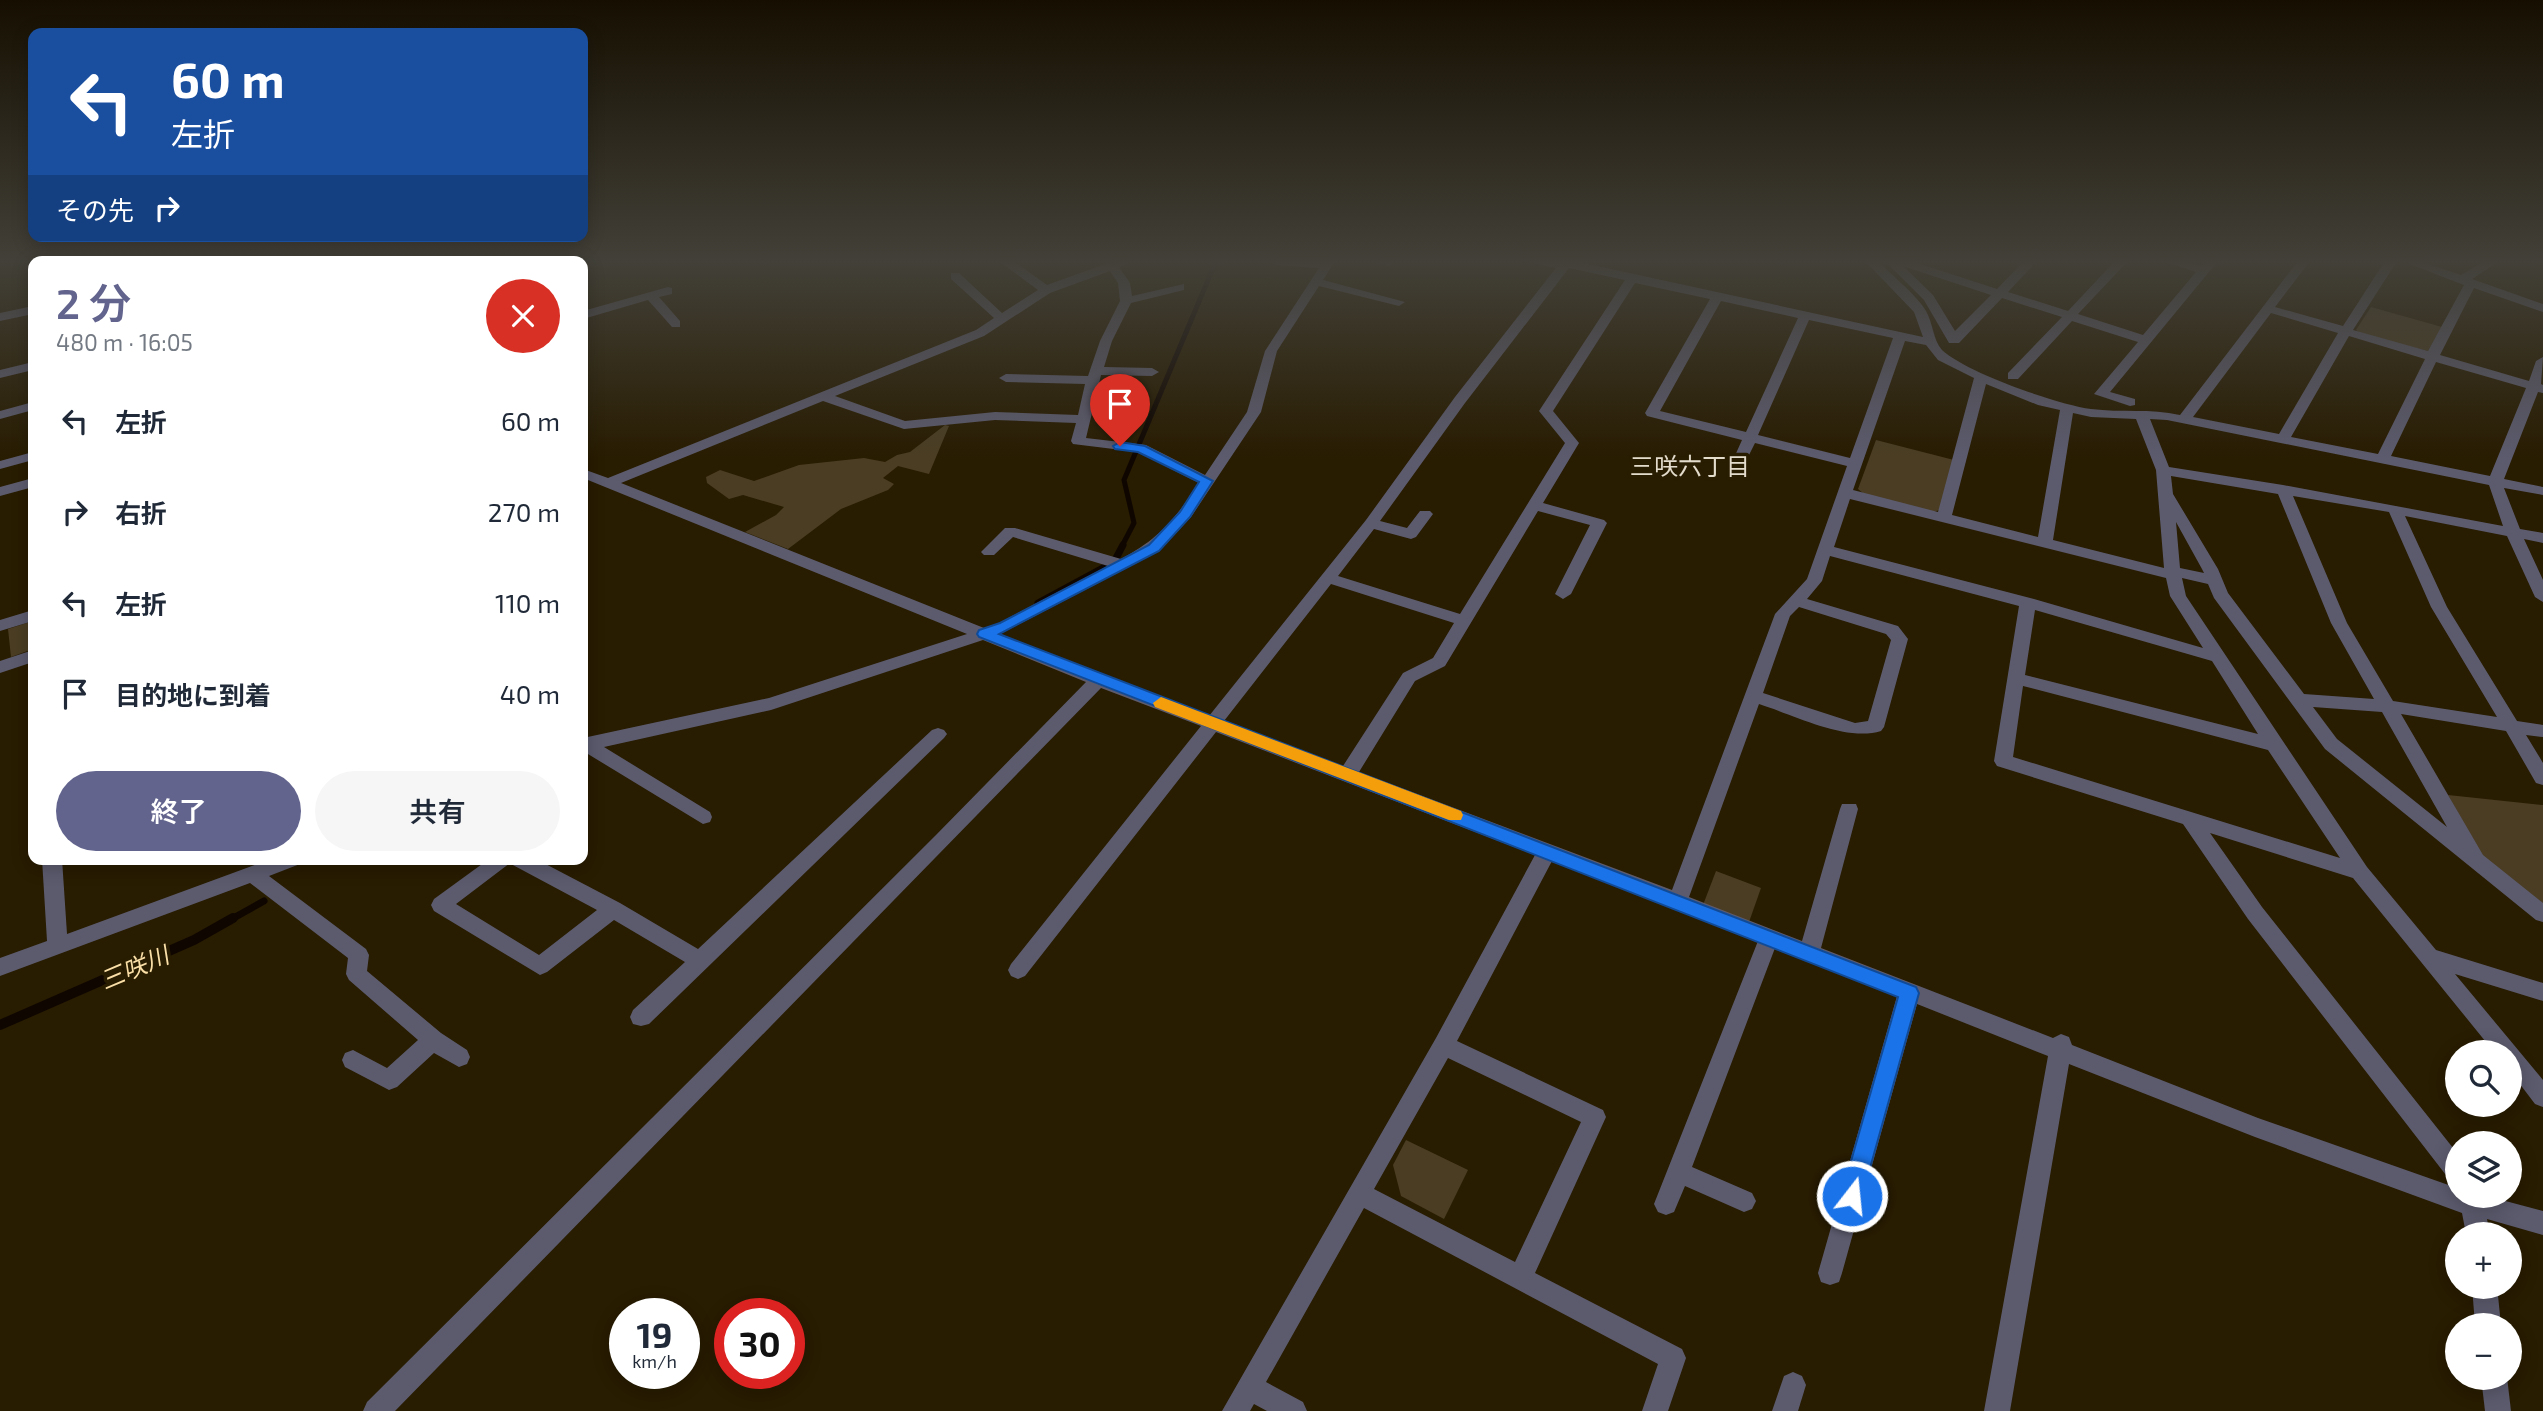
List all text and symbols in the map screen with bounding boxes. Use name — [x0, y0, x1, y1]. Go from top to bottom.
text: 60 m — [171, 49, 285, 108]
icon: left — [56, 56, 147, 147]
text: 左折 — [171, 114, 235, 152]
icon: right — [148, 189, 186, 227]
text: その先 — [56, 194, 134, 225]
text: 2 分 — [56, 277, 131, 327]
button: close — [486, 279, 560, 353]
text: 480 m · 16:05 — [56, 328, 193, 356]
pin — [1090, 374, 1150, 446]
icon: arrive — [1101, 385, 1139, 423]
icon: left — [56, 402, 94, 440]
text: 60 m — [501, 405, 560, 436]
text: 左折 — [115, 406, 167, 437]
district label: 三咲六丁目 — [1630, 451, 1750, 480]
icon: right — [56, 493, 94, 531]
text: 270 m — [488, 496, 560, 527]
text: 右折 — [115, 497, 167, 528]
icon: left — [56, 584, 94, 622]
text: 110 m — [495, 587, 560, 618]
text: 左折 — [115, 588, 167, 619]
icon: arrive — [56, 675, 94, 713]
text: 40 m — [500, 678, 560, 709]
text: 目的地に到着 — [115, 679, 271, 710]
button: 終了 — [56, 771, 301, 851]
button: 共有 — [315, 771, 560, 851]
water label: 三咲川 — [95, 938, 176, 994]
map controls — [2445, 1040, 2522, 1390]
button: search — [2445, 1040, 2522, 1117]
button: layers — [2445, 1131, 2522, 1208]
position arrow — [1815, 1159, 1889, 1233]
button: + — [2445, 1222, 2522, 1299]
speed limit sign: 30 — [714, 1298, 805, 1389]
text: 19 — [637, 1313, 672, 1355]
button: − — [2445, 1313, 2522, 1390]
text: km/h — [632, 1350, 677, 1372]

